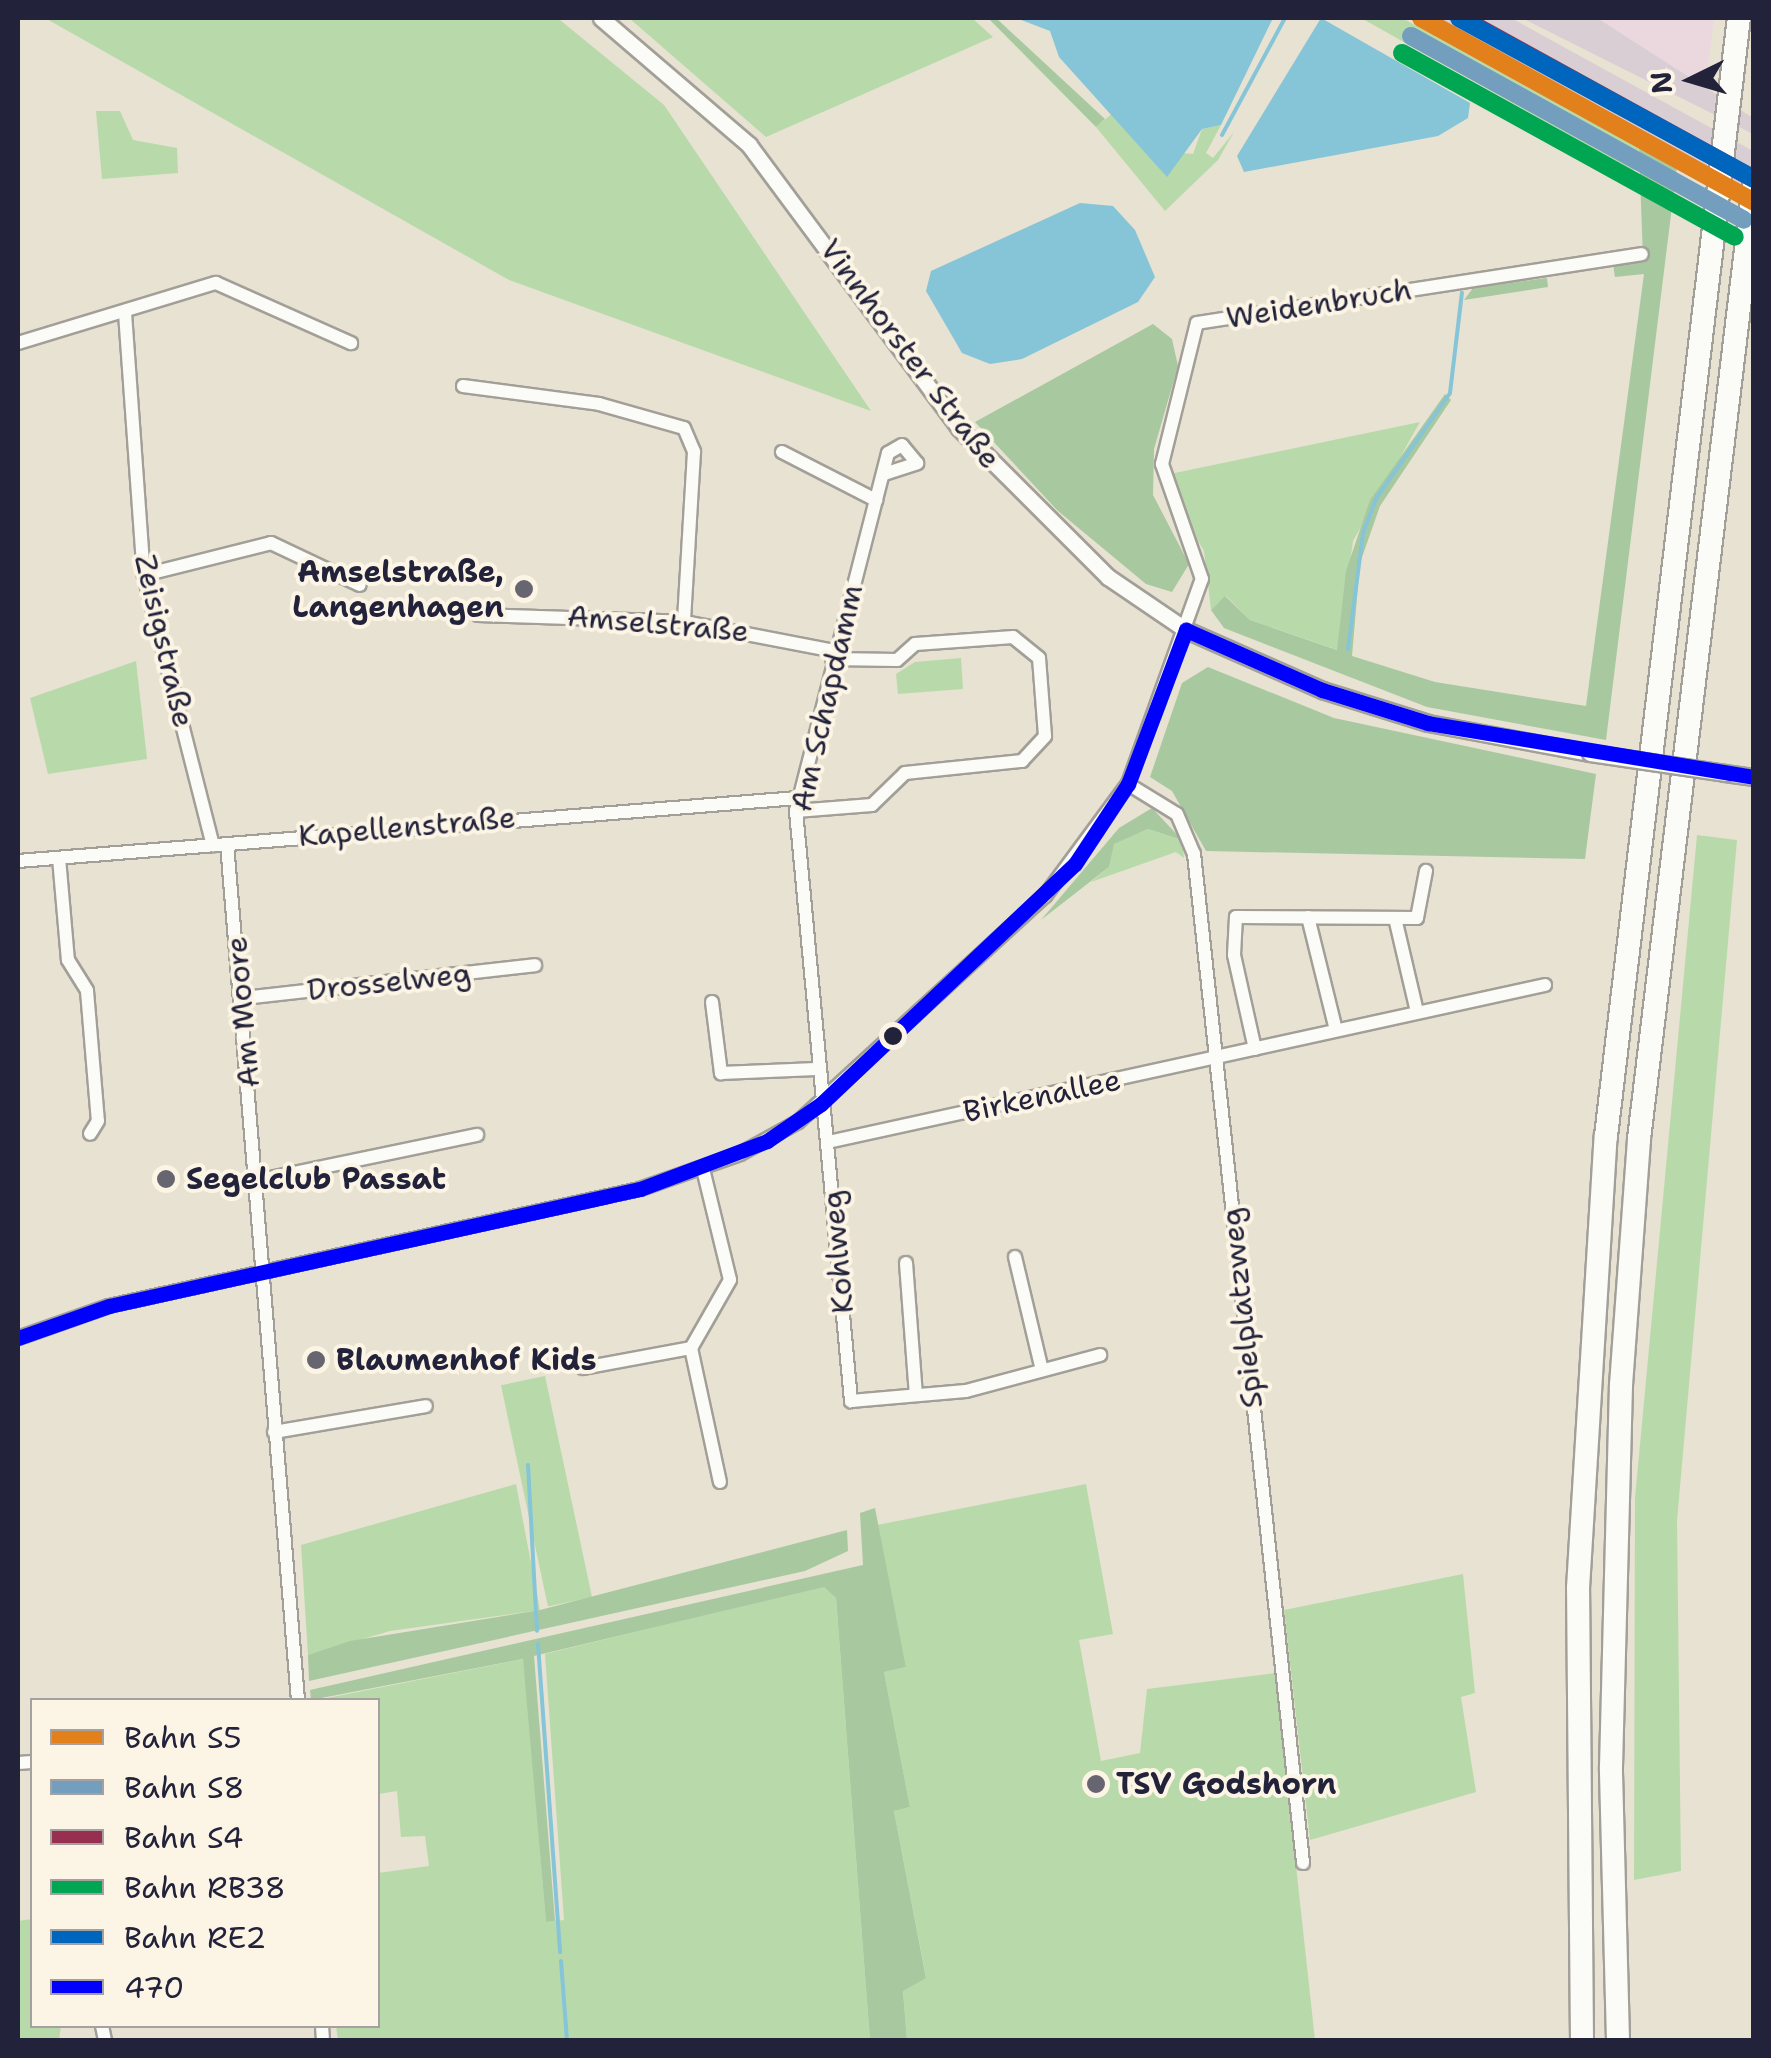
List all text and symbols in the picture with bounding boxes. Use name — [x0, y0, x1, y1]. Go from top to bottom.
north arrow — [1641, 30, 1741, 130]
text: N — [1641, 70, 1681, 95]
street label: Vinnhorster Straße — [812, 232, 1008, 476]
street label: Weidenbruch — [1224, 272, 1414, 336]
street label: Zeisigstraße — [127, 551, 201, 731]
place label: Amselstraße, Langenhagen — [292, 554, 504, 624]
marker: Amselstraße, Langenhagen — [513, 578, 535, 600]
street label: Am Schapdamm — [783, 581, 871, 815]
street label: Amselstraße — [566, 598, 750, 650]
street label: Kapellenstraße — [297, 800, 517, 854]
street label: Am Moore — [218, 935, 268, 1089]
street label: Drosselweg — [305, 955, 473, 1009]
unlabelled marker — [883, 1026, 903, 1046]
street label: Birkenallee — [960, 1062, 1124, 1130]
place label: Segelclub Passat — [186, 1161, 446, 1197]
marker: Segelclub Passat — [155, 1168, 177, 1190]
street label: Kohlweg — [815, 1189, 861, 1315]
street label: Spielplatzweg — [1214, 1206, 1270, 1410]
place label: Blaumenhof Kids — [336, 1342, 597, 1378]
marker: Blaumenhof Kids — [305, 1349, 327, 1371]
legend — [30, 1698, 380, 2028]
text: Bahn S5 — [124, 1717, 242, 1758]
place label: TSV Godshorn — [1116, 1766, 1336, 1802]
text: Bahn S8 — [124, 1767, 245, 1808]
marker: TSV Godshorn — [1085, 1773, 1107, 1795]
text: Bahn S4 — [124, 1817, 244, 1858]
text: Bahn RB38 — [124, 1867, 286, 1908]
text: Bahn RE2 — [124, 1917, 266, 1958]
text: 470 — [124, 1967, 184, 2008]

